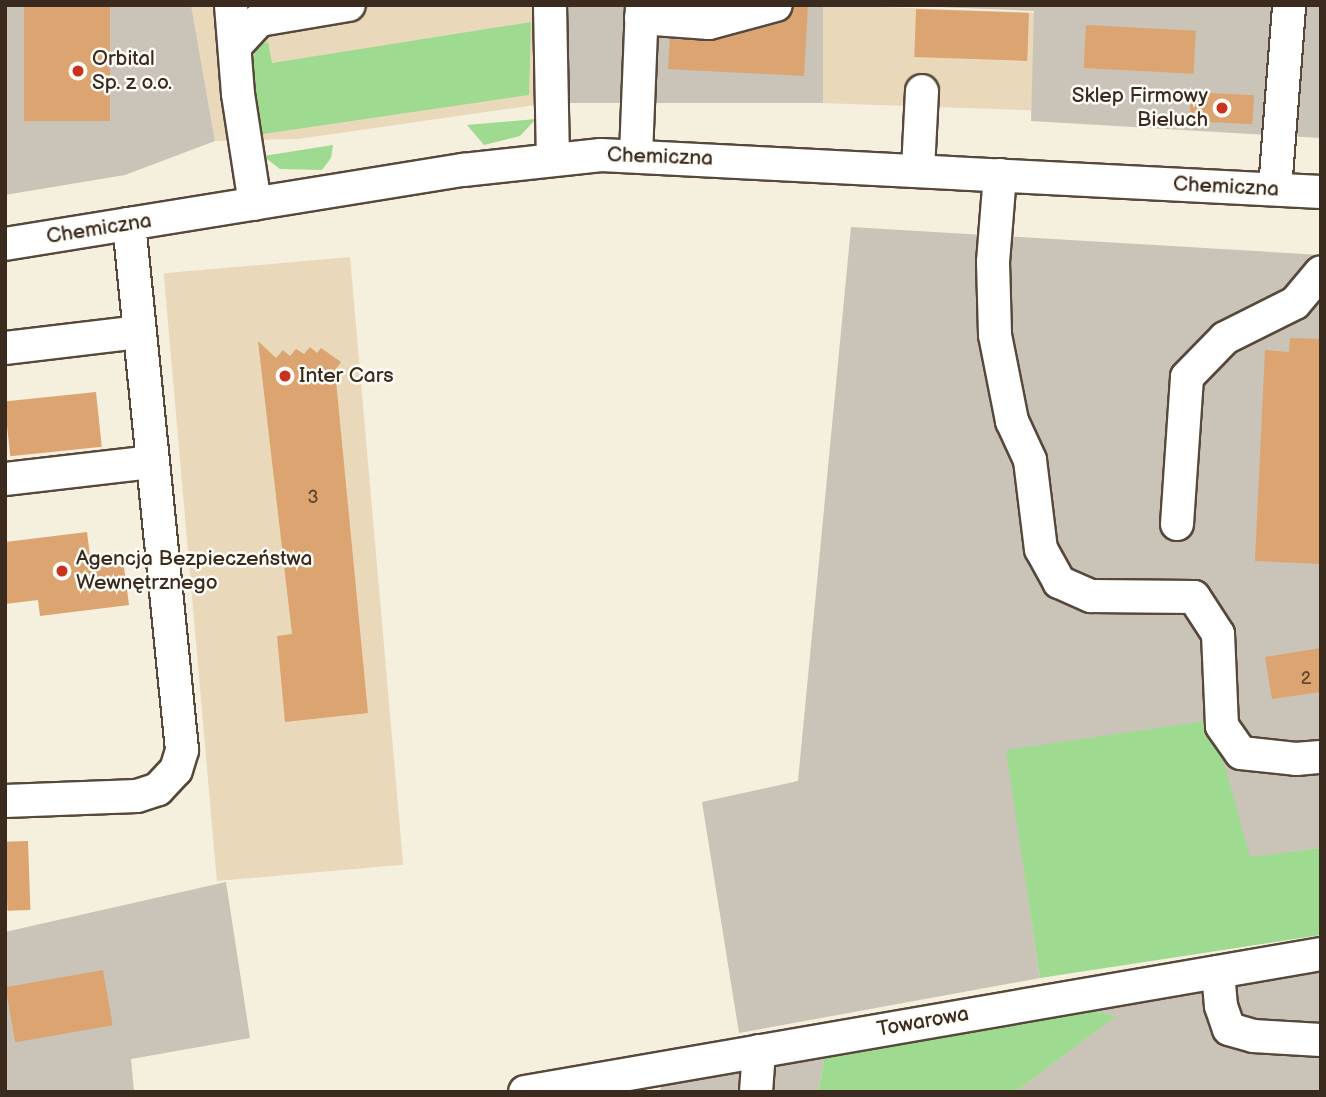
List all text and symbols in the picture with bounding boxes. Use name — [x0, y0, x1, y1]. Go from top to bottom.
place label: Orbital Sp. z o.o. — [92, 46, 172, 96]
marker: Orbital Sp. z o.o. — [70, 63, 86, 79]
place label: Sklep Firmowy Bieluch — [1072, 83, 1208, 133]
marker: Sklep Firmowy Bieluch — [1214, 100, 1230, 116]
street label: Chemiczna — [606, 143, 714, 171]
street label: Chemiczna — [1172, 172, 1280, 202]
street label: Chemiczna — [45, 208, 153, 250]
place label: Inter Cars — [299, 363, 394, 389]
marker: Inter Cars — [277, 368, 293, 384]
house number: 3 — [307, 487, 319, 509]
place label: Agencja Bezpieczeństwa Wewnętrznego — [76, 546, 312, 596]
marker: Agencja Bezpieczeństwa Wewnętrznego — [54, 563, 70, 579]
house number: 2 — [1301, 668, 1311, 690]
street label: Towarowa — [875, 1002, 971, 1042]

